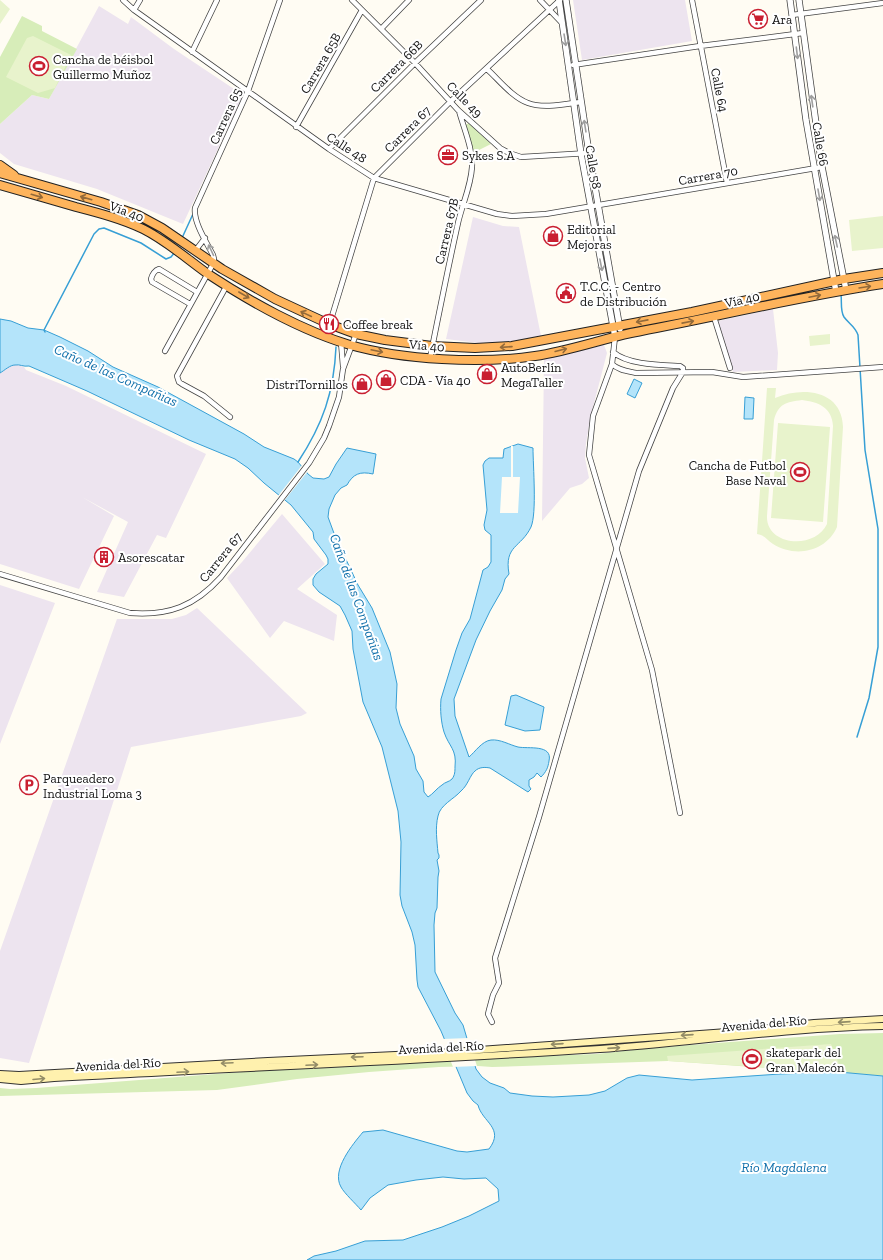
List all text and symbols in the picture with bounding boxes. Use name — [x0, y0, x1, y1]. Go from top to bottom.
supermarket icon: Ara — [747, 8, 769, 30]
place label: Ara — [772, 12, 793, 27]
street label: Carrera 65B — [297, 30, 344, 96]
one-way arrow — [561, 33, 569, 46]
street label: Carrera 66B — [367, 37, 426, 96]
one-way arrow — [793, 46, 801, 59]
place label: Cancha de béisbol Guillermo Muñoz — [53, 52, 154, 82]
sports icon: Cancha de béisbol Guillermo Muñoz — [28, 55, 50, 77]
street label: Calle 64 — [708, 67, 731, 113]
street label: Calle 49 — [444, 78, 486, 120]
street label: Carrera 65 — [206, 85, 245, 147]
one-way arrow — [808, 95, 816, 108]
street label: Carrera 67 — [381, 103, 434, 156]
one-way arrow — [581, 120, 589, 133]
street label: Calle 66 — [809, 121, 832, 167]
street label: Calle 48 — [324, 129, 370, 166]
office icon: Sykes S.A — [437, 144, 459, 166]
street label: Calle 58 — [582, 144, 605, 190]
place label: Sykes S.A — [462, 148, 515, 163]
street label: Carrera 70 — [677, 163, 739, 188]
one-way arrow — [815, 188, 823, 201]
one-way arrow — [31, 193, 44, 200]
one-way arrow — [79, 194, 92, 201]
street label: Carrera 67B — [432, 197, 461, 266]
street label: Vía 40 — [107, 198, 146, 225]
place label: Editorial Mejoras — [567, 222, 616, 253]
shop icon: Editorial Mejoras — [542, 225, 564, 247]
one-way arrow — [832, 235, 840, 248]
one-way arrow — [207, 245, 214, 257]
one-way arrow — [598, 258, 606, 271]
place label: T.C.C. - Centro de Distribución — [580, 279, 667, 309]
public building icon: T.C.C. - Centro de Distribución — [555, 282, 577, 304]
one-way arrow — [858, 283, 871, 291]
street label: Vía 40 — [722, 288, 761, 311]
one-way arrow — [809, 291, 822, 299]
one-way arrow — [238, 292, 250, 300]
one-way arrow — [301, 310, 313, 317]
restaurant icon: Coffee break — [318, 313, 340, 335]
place label: Coffee break — [343, 317, 413, 332]
one-way arrow — [636, 318, 649, 326]
one-way arrow — [681, 318, 694, 326]
street label: Vía 40 — [408, 336, 445, 355]
water label: Caño de las Compañias — [51, 341, 180, 410]
one-way arrow — [500, 343, 513, 350]
one-way arrow — [554, 346, 567, 354]
one-way arrow — [370, 347, 383, 355]
place label: AutoBerlín MegaTaller — [501, 360, 563, 390]
shop icon: AutoBerlín MegaTaller — [476, 363, 498, 385]
shop icon: CDA - Vía 40 — [375, 369, 397, 391]
shop icon: DistriTornillos — [351, 373, 373, 395]
place label: CDA - Vía 40 — [400, 373, 471, 388]
place label: DistriTornillos — [266, 377, 348, 392]
place label: Cancha de Futbol Base Naval — [689, 458, 787, 488]
sports icon: Cancha de Futbol Base Naval — [789, 461, 811, 483]
street label: Carrera 67 — [196, 529, 245, 585]
water label: Caño de las Compañias — [326, 532, 387, 663]
building icon: Asorescatar — [93, 546, 115, 568]
place label: Asorescatar — [118, 550, 185, 565]
place label: Parqueadero Industrial Loma 3 — [43, 771, 142, 801]
parking icon: Parqueadero Industrial Loma 3 — [18, 774, 40, 796]
street label: Avenida del Río — [721, 1012, 808, 1035]
one-way arrow — [838, 1018, 851, 1025]
one-way arrow — [681, 1031, 694, 1038]
street label: Avenida del Río — [398, 1038, 485, 1057]
one-way arrow — [551, 1041, 564, 1048]
one-way arrow — [607, 1044, 620, 1051]
place label: skatepark del Gran Malecón — [766, 1045, 845, 1075]
sports icon: skatepark del Gran Malecón — [741, 1048, 763, 1070]
one-way arrow — [351, 1053, 364, 1060]
street label: Avenida del Río — [75, 1055, 162, 1074]
one-way arrow — [221, 1059, 234, 1066]
one-way arrow — [305, 1061, 318, 1069]
one-way arrow — [176, 1068, 189, 1075]
one-way arrow — [32, 1076, 45, 1083]
water label: Río Magdalena — [741, 1159, 827, 1176]

